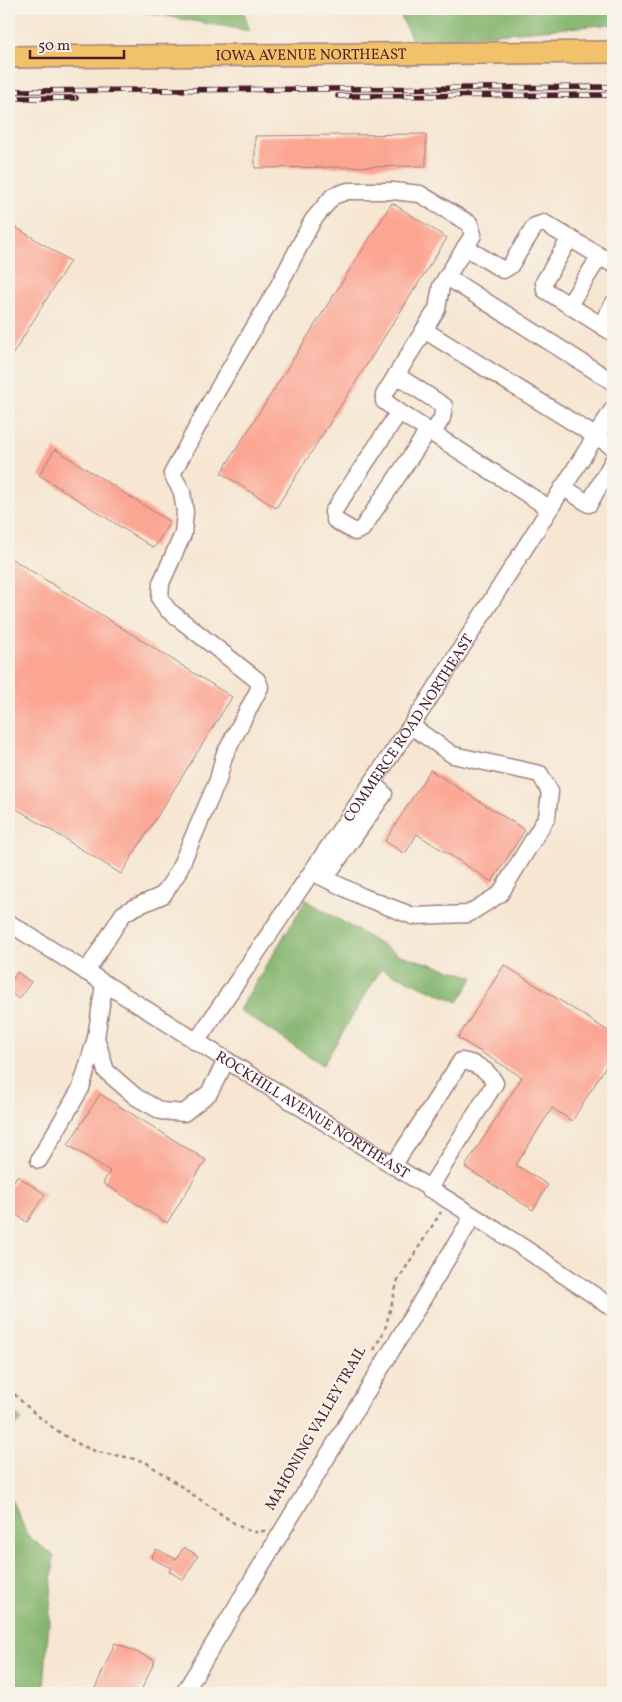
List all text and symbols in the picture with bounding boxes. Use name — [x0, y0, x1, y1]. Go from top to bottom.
scale bar — [30, 28, 124, 60]
text: 50 m — [38, 36, 70, 57]
street label: IOWA AVENUE NORTHEAST — [215, 45, 407, 67]
street label: COMMERCE ROAD NORTHEAST — [339, 630, 480, 827]
street label: ROCKHILL AVENUE NORTHEAST — [211, 1047, 413, 1185]
street label: MAHONING VALLEY TRAIL — [261, 1342, 372, 1515]

